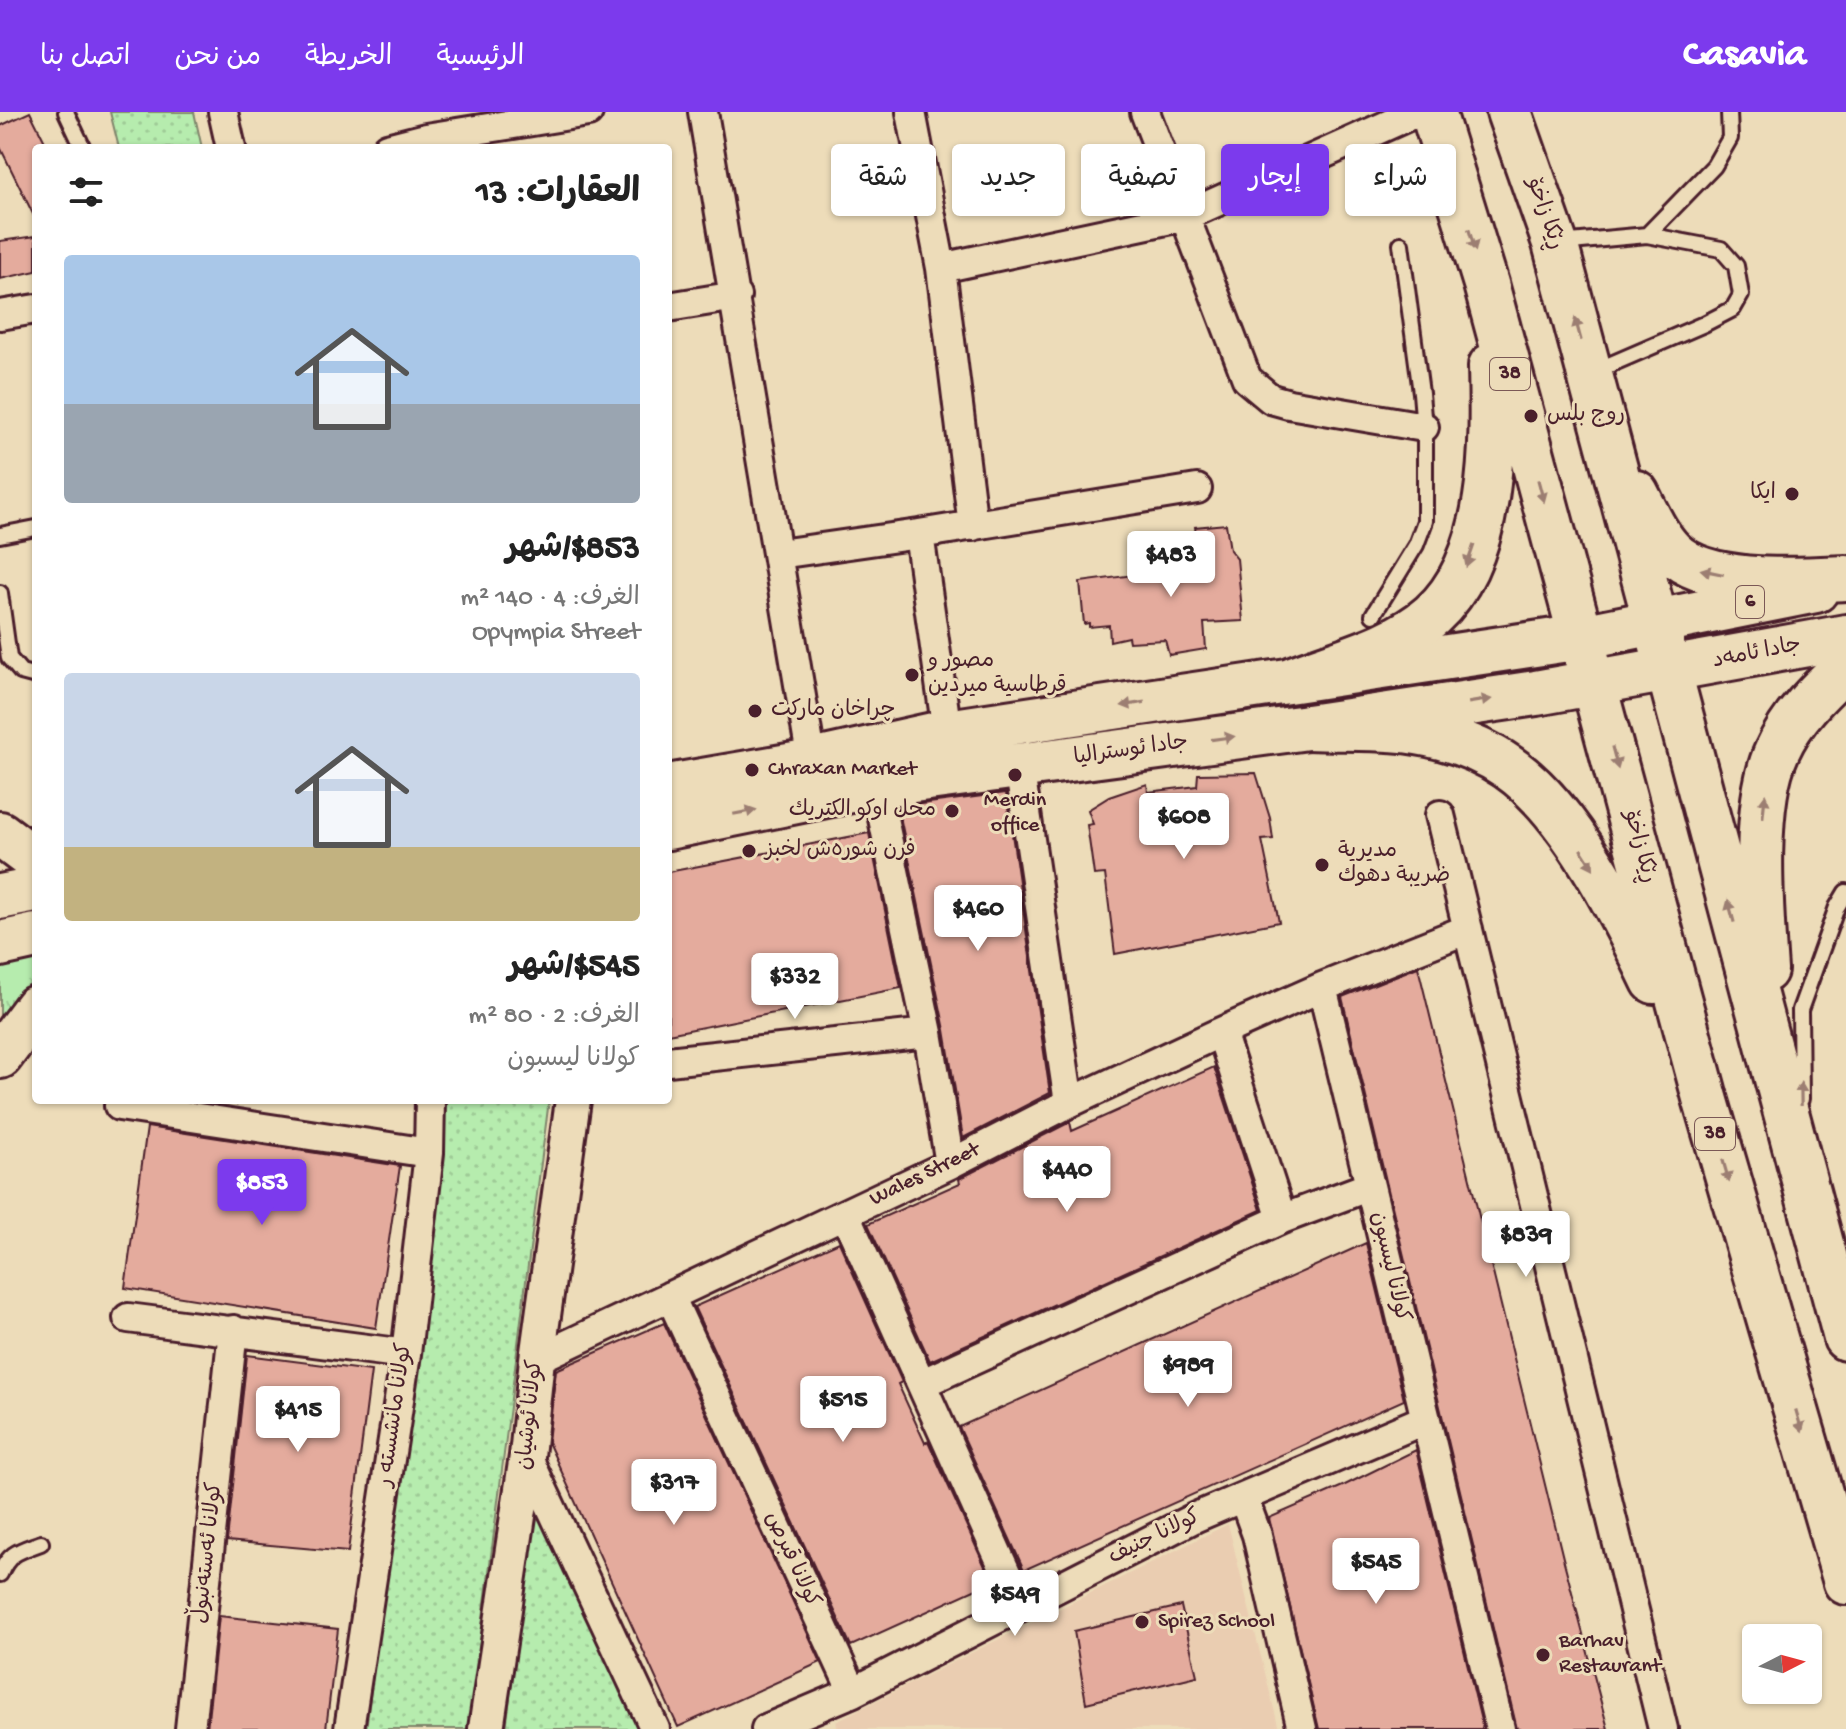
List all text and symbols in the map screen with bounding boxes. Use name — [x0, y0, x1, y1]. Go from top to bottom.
text: Casavia — [1683, 34, 1806, 78]
text: اتصل بنا — [40, 42, 130, 75]
text: من نحن — [174, 42, 261, 75]
text: الخريطة — [305, 42, 392, 75]
text: الرئيسية — [436, 42, 524, 75]
chip: شقة — [831, 144, 936, 216]
chip: جديد — [952, 144, 1065, 216]
chip: تصفية — [1081, 144, 1205, 216]
chip: إيجار — [1221, 144, 1329, 216]
chip: شراء — [1345, 144, 1456, 216]
icon: filters — [64, 170, 108, 214]
street label: ڕێکا زاخۆ — [1517, 173, 1568, 254]
text: العقارات: 13 — [476, 175, 640, 215]
one-way arrow — [1467, 228, 1479, 252]
icon: home — [280, 307, 424, 451]
one-way arrow — [1571, 316, 1583, 341]
road number: 38 — [1490, 358, 1530, 390]
place label: روج بلس — [1547, 403, 1625, 429]
marker: روج بلس — [1522, 407, 1540, 425]
one-way arrow — [1535, 478, 1547, 503]
place label: ايكا — [1750, 481, 1776, 507]
marker: ايكا — [1783, 485, 1801, 503]
text: $853/شهر — [506, 530, 640, 570]
pin: $483 — [1124, 531, 1218, 599]
text: $483 — [1145, 541, 1197, 572]
one-way arrow — [1464, 544, 1476, 568]
one-way arrow — [1700, 565, 1725, 578]
text: الغرف: 4 · 140 m² — [460, 584, 640, 615]
road number: 6 — [1736, 586, 1764, 618]
text: Opympia Street — [472, 618, 640, 649]
street label: جادا ئامەد — [1710, 633, 1804, 675]
place label: مصور و قرطاسية ميردين — [926, 649, 1067, 700]
marker: مصور و قرطاسية ميردين — [903, 666, 921, 684]
one-way arrow — [1468, 694, 1493, 707]
place label: چراخان ماركت — [771, 698, 896, 724]
one-way arrow — [1121, 698, 1146, 711]
marker: چراخان ماركت — [746, 702, 764, 720]
icon: home — [280, 725, 424, 869]
street label: جادا ئوسترالیا — [1072, 730, 1190, 772]
one-way arrow — [1211, 732, 1236, 745]
one-way arrow — [1610, 746, 1622, 771]
place label: Chraxan Market — [768, 757, 919, 783]
marker: Chraxan Market — [743, 761, 761, 779]
marker: Merdin office — [1006, 766, 1024, 784]
place label: Merdin office — [984, 788, 1047, 839]
pin: $608 — [1137, 793, 1231, 861]
one-way arrow — [1758, 794, 1771, 819]
place label: محل اوكو الكتريك — [789, 798, 936, 824]
marker: محل اوكو الكتريك — [943, 802, 961, 820]
text: $608 — [1157, 803, 1211, 834]
one-way arrow — [732, 805, 757, 817]
street label: ڕێکا زاخۆ — [1614, 806, 1661, 887]
place label: فرن شوره‌ش لخبز — [763, 838, 916, 864]
place label: مديرية ضريبة دهوك — [1338, 839, 1450, 890]
marker: فرن شوره‌ش لخبز — [740, 842, 758, 860]
one-way arrow — [1579, 849, 1594, 870]
marker: مديرية ضريبة دهوك — [1313, 856, 1331, 874]
pin: $460 — [931, 885, 1025, 953]
text: $460 — [952, 895, 1004, 926]
one-way arrow — [1725, 899, 1737, 924]
text: $545/شهر — [508, 948, 640, 988]
pin: $332 — [748, 953, 842, 1021]
text: $332 — [769, 963, 821, 994]
text: الغرف: 2 · 80 m² — [469, 1002, 640, 1033]
text: كولانا ليسبون — [507, 1045, 640, 1076]
one-way arrow — [1795, 1081, 1807, 1106]
road number: 38 — [1695, 1118, 1735, 1150]
street label: Wales Street — [866, 1136, 986, 1213]
pin: $440 — [1020, 1146, 1114, 1214]
text: $440 — [1041, 1156, 1093, 1187]
pin: $853 — [215, 1159, 309, 1227]
one-way arrow — [1720, 1160, 1733, 1184]
text: $853 — [235, 1169, 289, 1200]
street label: كولانا ليسبون — [1364, 1209, 1414, 1325]
pin: $839 — [1479, 1211, 1573, 1279]
text: $839 — [1500, 1221, 1552, 1252]
pin: $989 — [1141, 1341, 1235, 1409]
street label: كولانا مانشسته ر — [373, 1342, 419, 1490]
text: $989 — [1162, 1351, 1214, 1382]
street label: كولانا ئوشيان — [512, 1359, 550, 1471]
pin: $515 — [796, 1376, 890, 1444]
pin: $415 — [251, 1386, 345, 1454]
text: $515 — [818, 1386, 868, 1417]
text: $415 — [274, 1396, 322, 1427]
one-way arrow — [1793, 1409, 1806, 1433]
pin: $317 — [627, 1459, 721, 1527]
text: $317 — [649, 1469, 699, 1500]
street label: كولانا ئەستەنبوڵ — [182, 1480, 229, 1625]
street label: كولانا جنيف — [1105, 1505, 1205, 1571]
street label: كولانا قبرص — [758, 1508, 824, 1612]
pin: $545 — [1329, 1538, 1423, 1606]
text: $545 — [1350, 1548, 1402, 1579]
pin: $549 — [968, 1570, 1062, 1638]
text: $549 — [990, 1580, 1040, 1611]
place label: Spirez School — [1158, 1609, 1275, 1635]
marker: Spirez School — [1133, 1613, 1151, 1631]
north arrow — [1742, 1624, 1822, 1704]
map controls — [1742, 1624, 1822, 1704]
place label: Barhav Restaurant — [1558, 1629, 1663, 1680]
marker: Barhav Restaurant — [1534, 1646, 1552, 1664]

